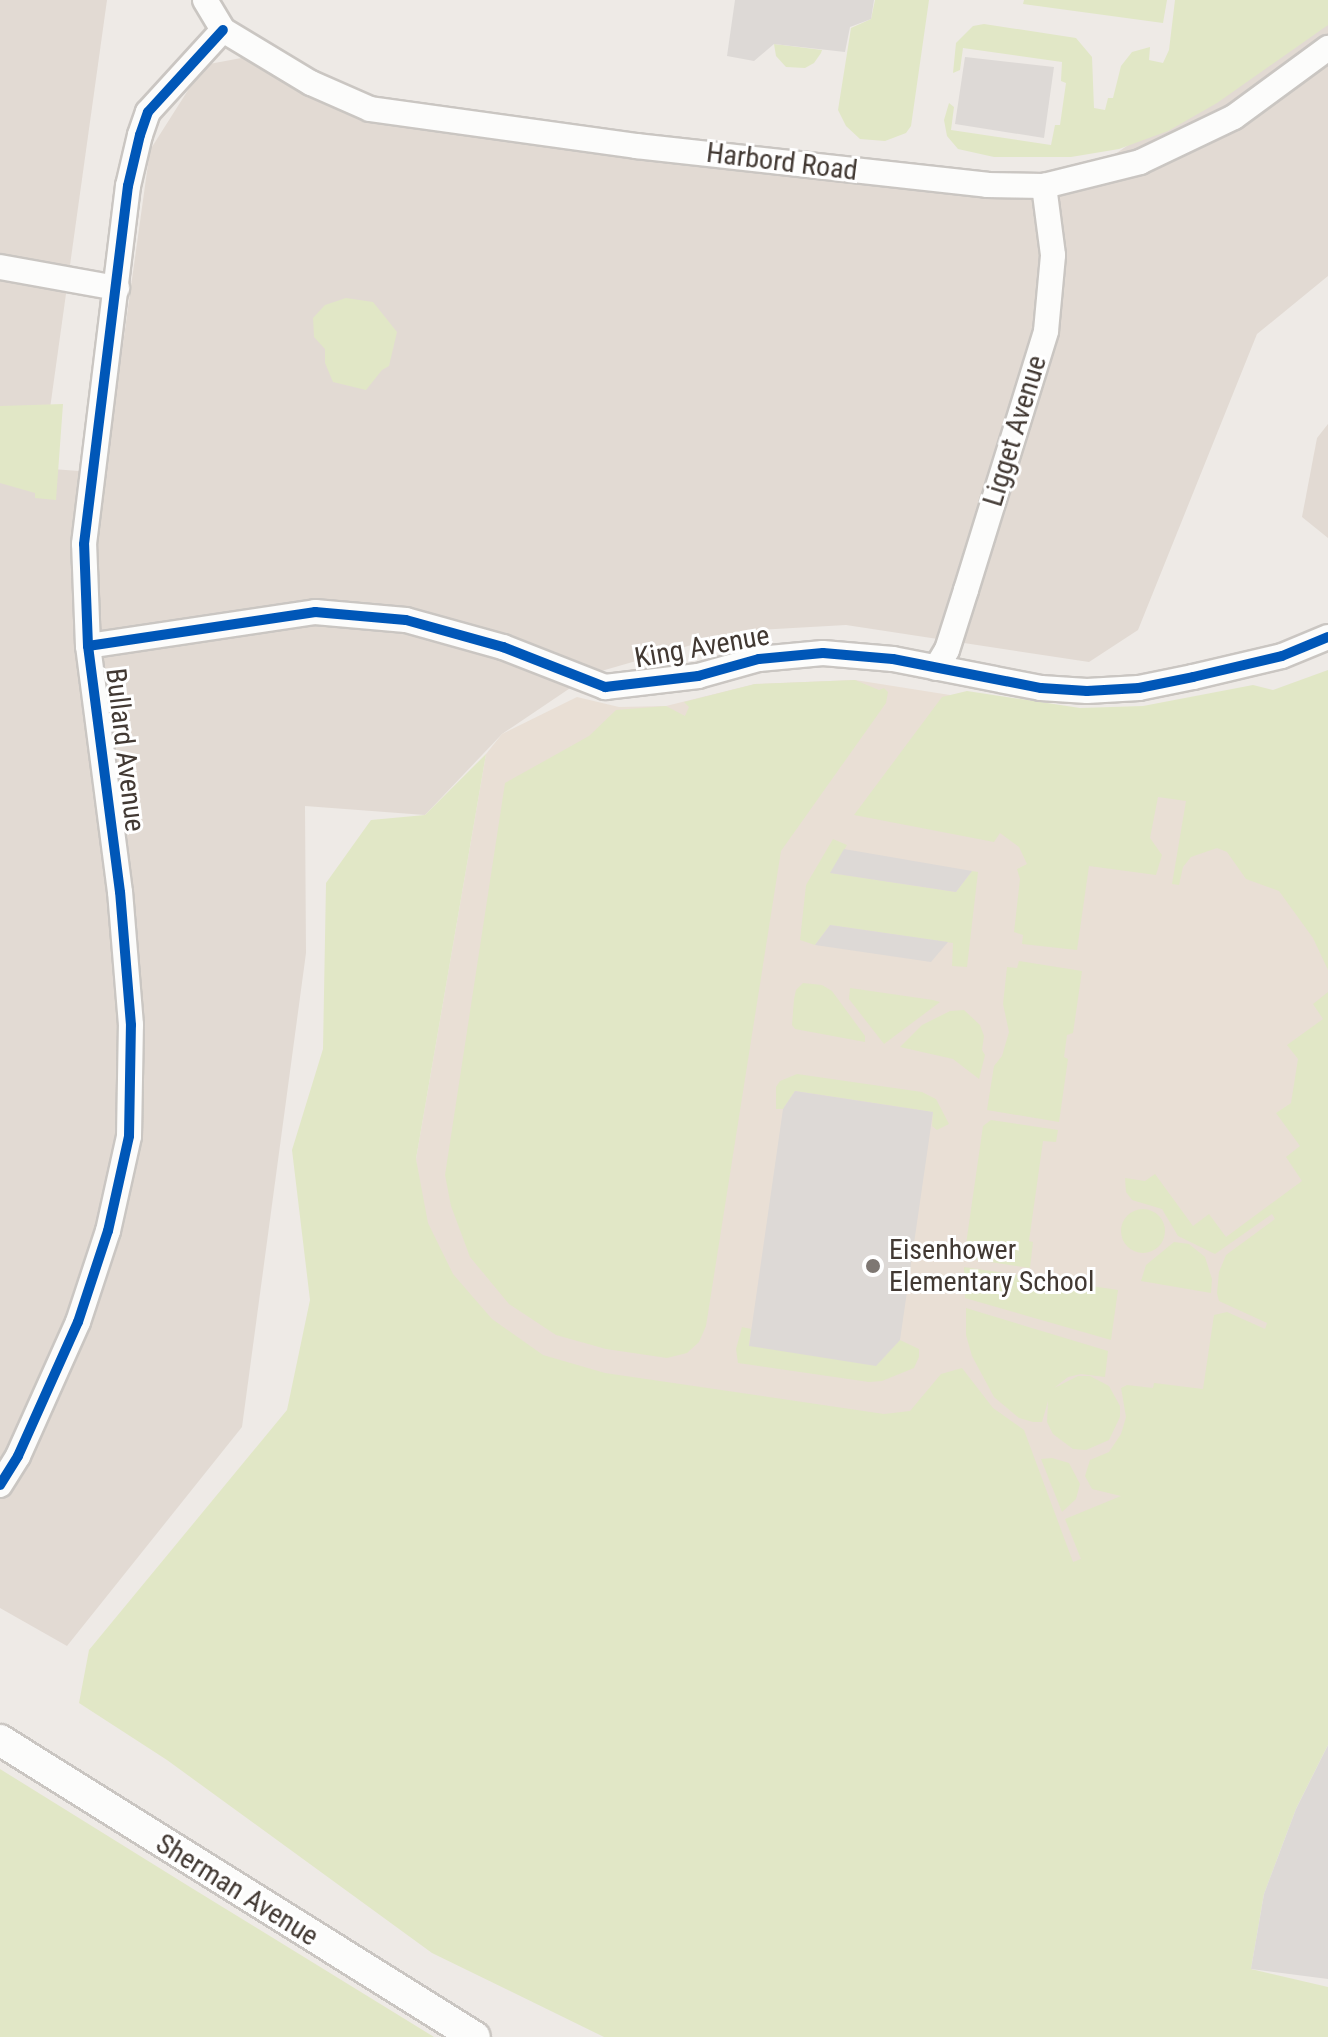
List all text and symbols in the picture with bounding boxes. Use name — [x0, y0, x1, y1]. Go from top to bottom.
street label: Harbord Road — [705, 136, 859, 188]
street label: Ligget Avenue — [976, 352, 1054, 510]
street label: King Avenue — [632, 619, 772, 675]
street label: Bullard Avenue — [98, 666, 152, 834]
place label: Eisenhower Elementary School — [889, 1233, 1094, 1299]
marker: Eisenhower Elementary School — [864, 1257, 882, 1275]
street label: Sherman Avenue — [150, 1827, 324, 1953]

